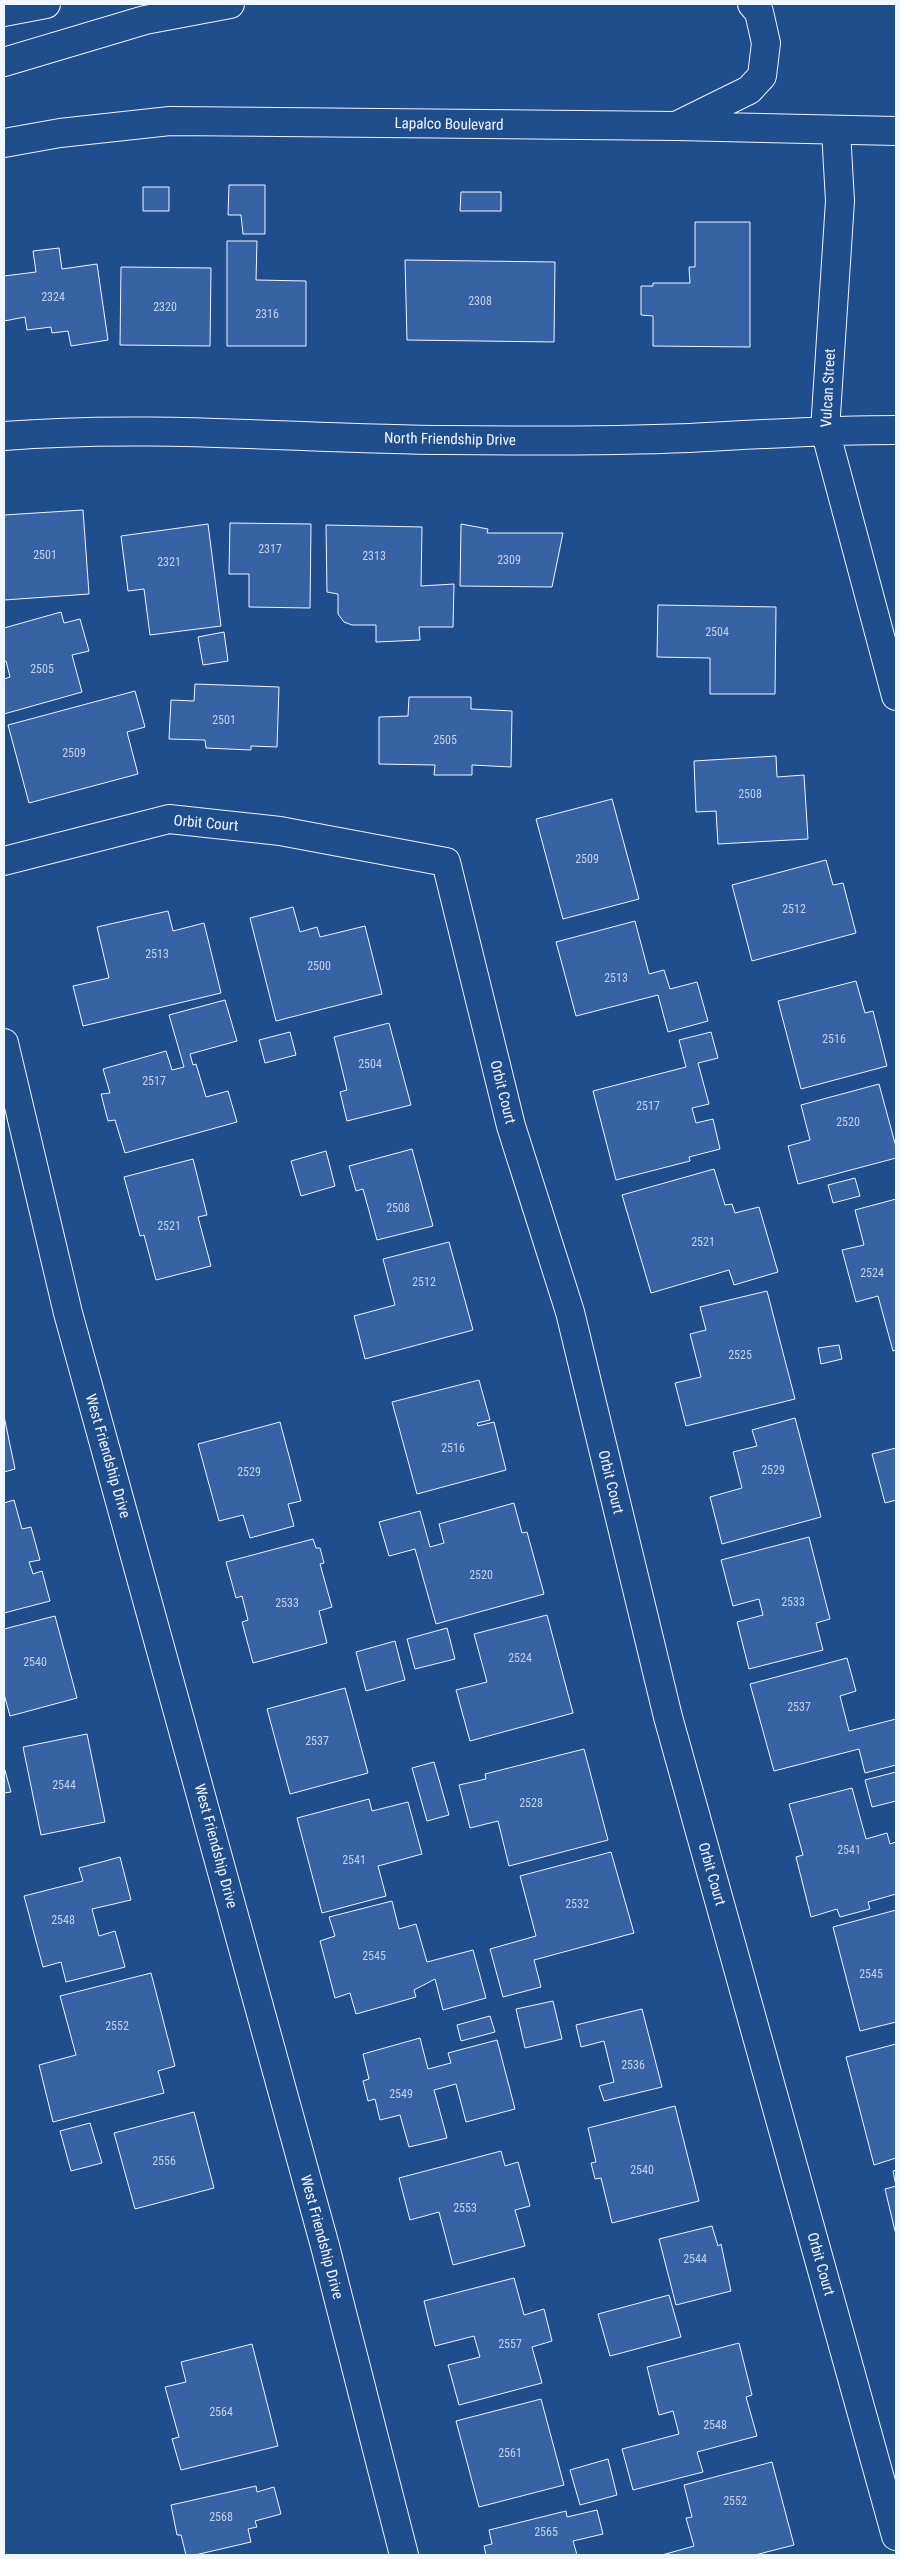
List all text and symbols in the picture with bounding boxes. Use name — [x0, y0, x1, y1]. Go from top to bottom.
street label: Lapalco Boulevard — [394, 114, 504, 134]
house number: 2324 — [41, 290, 65, 304]
house number: 2308 — [468, 294, 492, 308]
house number: 2320 — [153, 300, 177, 314]
house number: 2316 — [255, 307, 279, 321]
street label: Vulcan Street — [817, 348, 839, 428]
street label: North Friendship Drive — [384, 429, 516, 449]
house number: 2317 — [258, 542, 282, 556]
house number: 2501 — [33, 548, 57, 562]
house number: 2313 — [362, 549, 386, 563]
house number: 2309 — [497, 553, 521, 567]
house number: 2321 — [157, 555, 181, 569]
house number: 2504 — [705, 625, 729, 639]
house number: 2505 — [30, 662, 54, 676]
house number: 2501 — [212, 713, 236, 727]
house number: 2505 — [433, 733, 457, 747]
house number: 2509 — [62, 746, 86, 760]
house number: 2508 — [738, 787, 762, 801]
street label: Orbit Court — [173, 811, 239, 835]
house number: 2509 — [575, 852, 599, 866]
house number: 2512 — [782, 902, 806, 916]
house number: 2513 — [145, 947, 169, 961]
house number: 2500 — [307, 959, 331, 973]
house number: 2513 — [604, 971, 628, 985]
house number: 2516 — [822, 1032, 846, 1046]
house number: 2504 — [358, 1057, 382, 1071]
street label: Orbit Court — [486, 1058, 520, 1126]
house number: 2517 — [142, 1074, 166, 1088]
house number: 2517 — [636, 1099, 660, 1113]
house number: 2520 — [836, 1115, 860, 1129]
house number: 2508 — [386, 1201, 410, 1215]
house number: 2521 — [157, 1219, 181, 1233]
house number: 2521 — [691, 1235, 715, 1249]
house number: 2524 — [860, 1266, 884, 1280]
house number: 2512 — [412, 1275, 436, 1289]
house number: 2525 — [728, 1348, 752, 1362]
street label: West Friendship Drive — [82, 1392, 134, 1520]
house number: 2516 — [441, 1441, 465, 1455]
street label: Orbit Court — [594, 1448, 628, 1516]
house number: 2529 — [761, 1463, 785, 1477]
house number: 2529 — [237, 1465, 261, 1479]
house number: 2520 — [469, 1568, 493, 1582]
house number: 2533 — [781, 1595, 805, 1609]
house number: 2533 — [275, 1596, 299, 1610]
house number: 2524 — [508, 1651, 532, 1665]
house number: 2540 — [23, 1655, 47, 1669]
house number: 2537 — [787, 1700, 811, 1714]
house number: 2537 — [305, 1734, 329, 1748]
house number: 2544 — [52, 1778, 76, 1792]
street label: West Friendship Drive — [191, 1782, 241, 1910]
house number: 2528 — [519, 1796, 543, 1810]
street label: Orbit Court — [694, 1840, 730, 1908]
house number: 2541 — [837, 1843, 861, 1857]
house number: 2541 — [342, 1853, 366, 1867]
house number: 2532 — [565, 1897, 589, 1911]
house number: 2548 — [51, 1913, 75, 1927]
house number: 2545 — [362, 1949, 386, 1963]
house number: 2545 — [859, 1967, 883, 1981]
house number: 2552 — [105, 2019, 129, 2033]
house number: 2536 — [621, 2058, 645, 2072]
house number: 2549 — [389, 2087, 413, 2101]
house number: 2556 — [152, 2154, 176, 2168]
house number: 2540 — [630, 2163, 654, 2177]
street label: West Friendship Drive — [297, 2173, 347, 2301]
house number: 2553 — [453, 2201, 477, 2215]
street label: Orbit Court — [803, 2230, 839, 2298]
house number: 2544 — [683, 2252, 707, 2266]
house number: 2557 — [498, 2337, 522, 2351]
house number: 2564 — [209, 2405, 233, 2419]
house number: 2548 — [703, 2418, 727, 2432]
house number: 2561 — [498, 2446, 522, 2460]
house number: 2552 — [723, 2494, 747, 2508]
house number: 2568 — [209, 2510, 233, 2524]
house number: 2565 — [534, 2525, 558, 2539]

